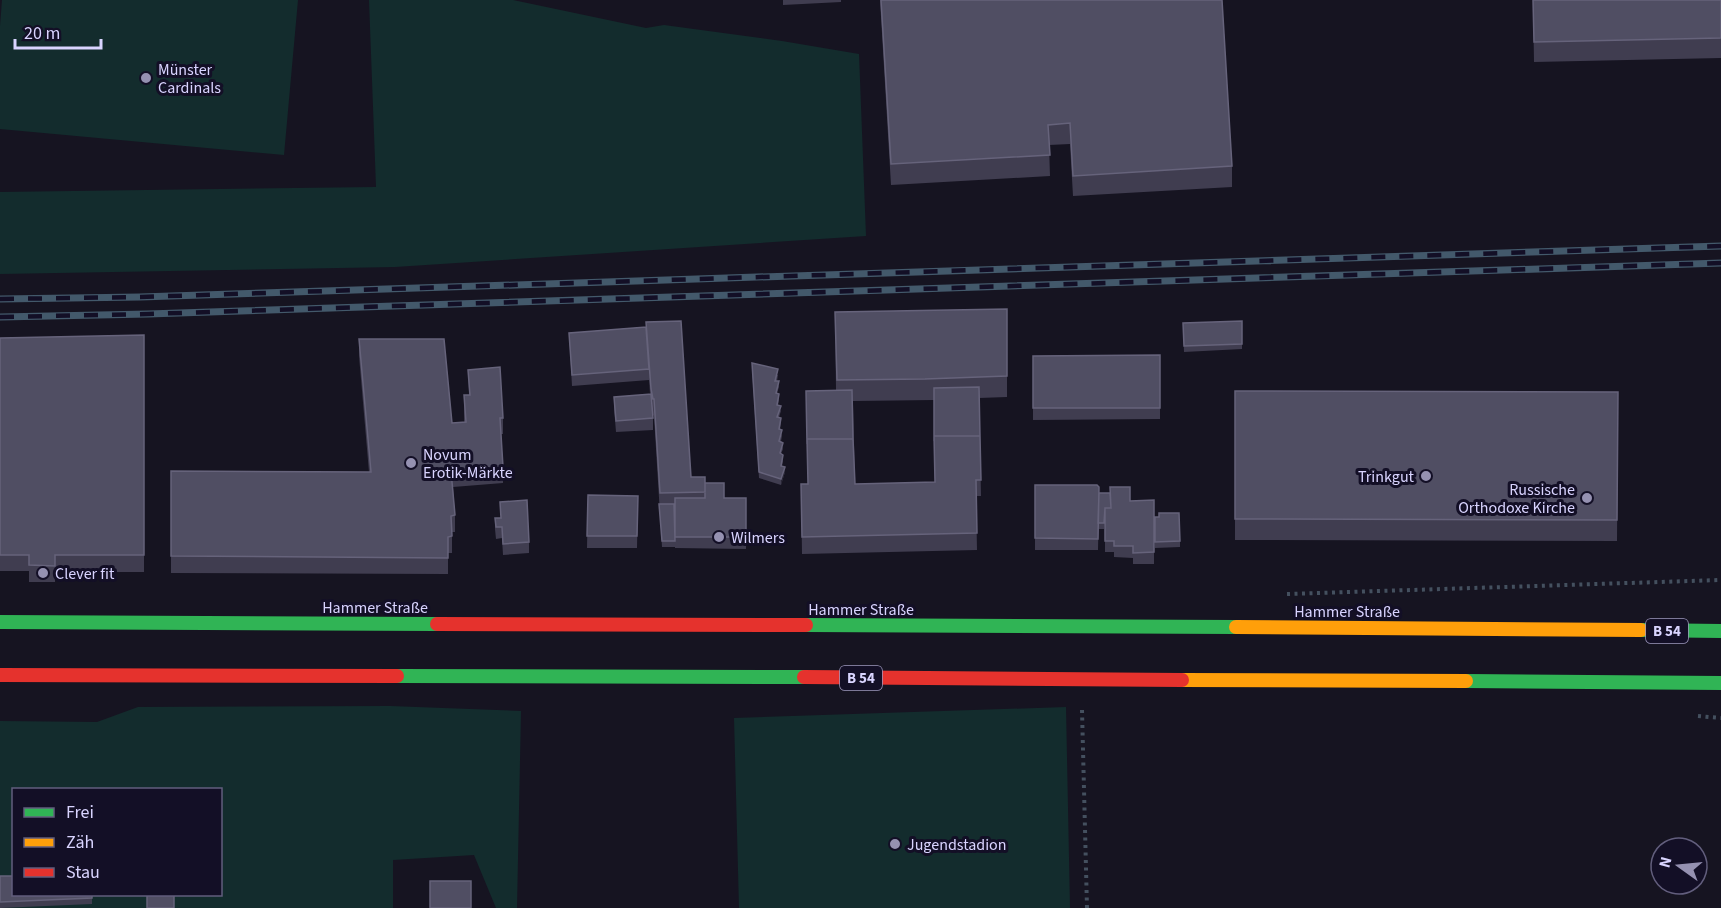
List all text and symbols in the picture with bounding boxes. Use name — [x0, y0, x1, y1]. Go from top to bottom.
scale bar — [15, 12, 100, 50]
text: 20 m — [24, 21, 60, 46]
place label: Münster Cardinals — [158, 59, 221, 99]
marker: Münster Cardinals — [139, 71, 153, 85]
place label: Novum Erotik-Märkte — [423, 444, 513, 484]
marker: Novum Erotik-Märkte — [404, 456, 418, 470]
place label: Trinkgut — [1358, 466, 1415, 488]
marker: Trinkgut — [1419, 469, 1433, 483]
place label: Russische Orthodoxe Kirche — [1458, 479, 1575, 519]
marker: Russische Orthodoxe Kirche — [1580, 491, 1594, 505]
place label: Wilmers — [731, 527, 785, 549]
marker: Wilmers — [712, 530, 726, 544]
place label: Clever fit — [55, 563, 115, 585]
marker: Clever fit — [36, 566, 50, 580]
street label: Hammer Straße — [322, 597, 428, 619]
street label: Hammer Straße — [808, 599, 914, 621]
street label: Hammer Straße — [1294, 601, 1400, 623]
road number: B 54 — [1646, 619, 1688, 643]
road number: B 54 — [840, 666, 882, 690]
legend — [12, 788, 222, 896]
text: Frei — [66, 800, 94, 825]
text: Zäh — [66, 830, 94, 855]
place label: Jugendstadion — [907, 834, 1007, 856]
north arrow — [1649, 836, 1709, 896]
marker: Jugendstadion — [888, 837, 902, 851]
text: N — [1653, 854, 1677, 870]
text: Stau — [66, 860, 100, 885]

